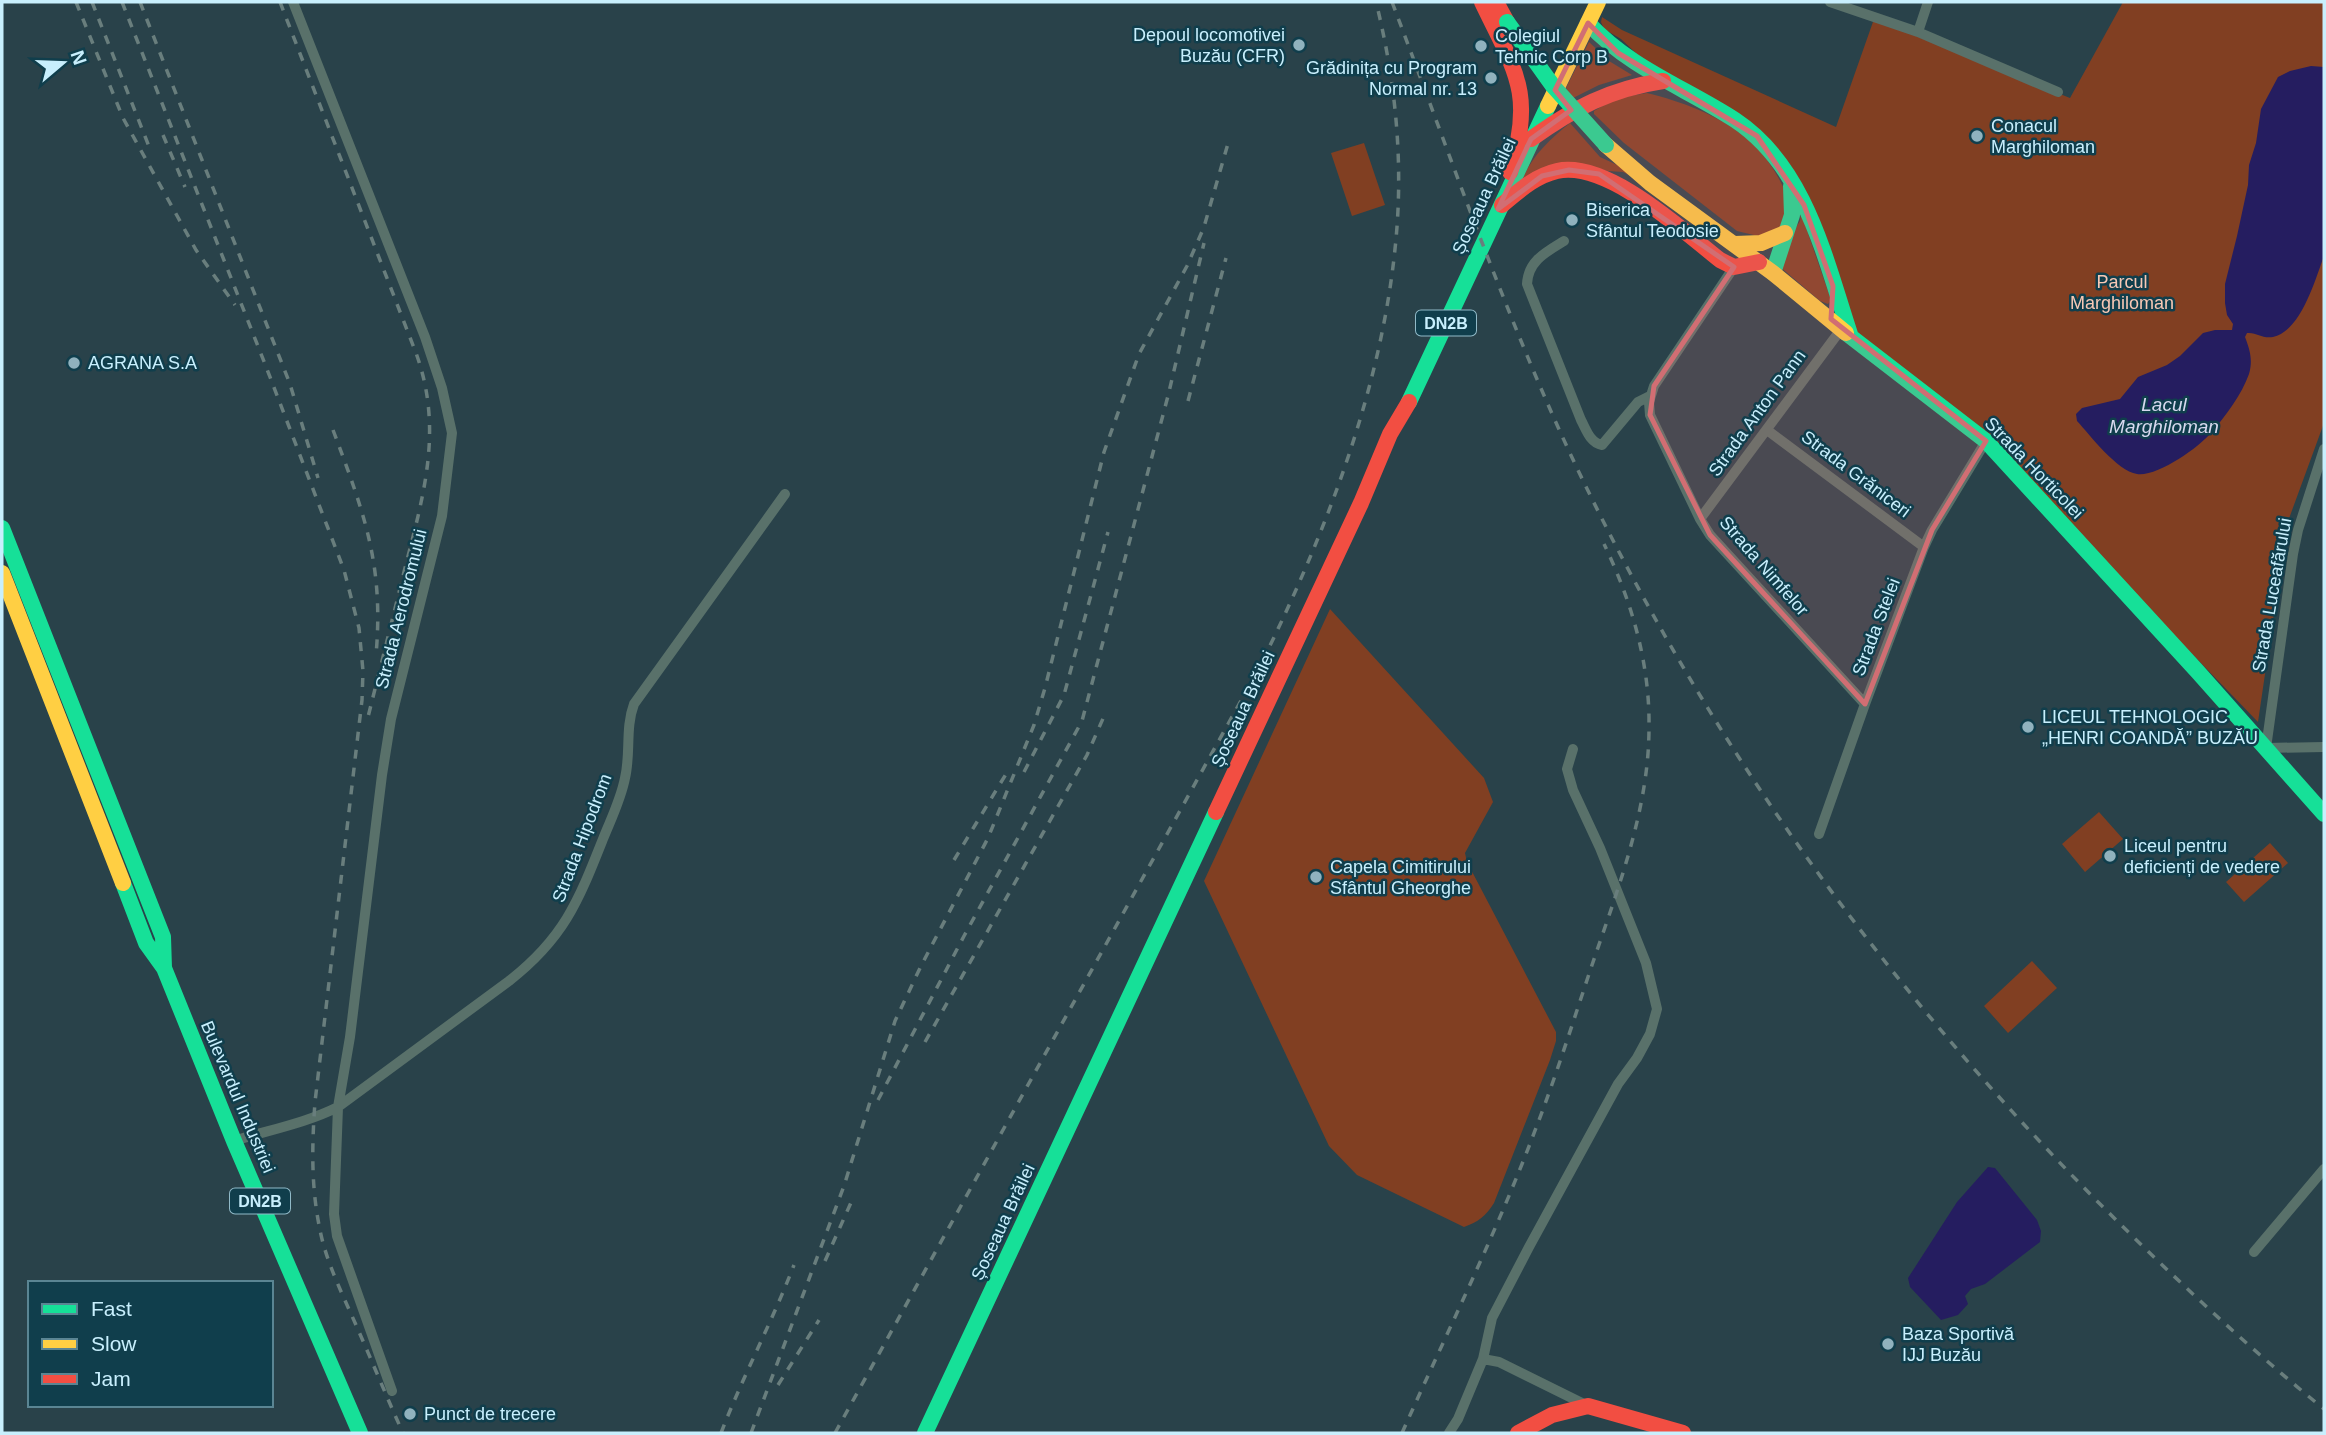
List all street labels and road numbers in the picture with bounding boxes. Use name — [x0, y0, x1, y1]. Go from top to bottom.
street label: Șoseaua Brăilei — [1448, 135, 1520, 257]
road number: DN2B — [1416, 310, 1476, 336]
street label: Strada Anton Pann — [1704, 346, 1810, 480]
street label: Strada Horticolei — [1981, 413, 2087, 523]
street label: Strada Grăniceri — [1798, 427, 1914, 521]
street label: Strada Nimfelor — [1715, 512, 1813, 620]
street label: Strada Luceafărului — [2249, 516, 2295, 674]
street label: Strada Aerodromului — [371, 527, 431, 691]
street label: Strada Stelei — [1848, 575, 1904, 679]
street label: Șoseaua Brăilei — [1207, 648, 1279, 770]
street label: Strada Hipodrom — [548, 771, 616, 905]
street label: Bulevardul Industriei — [197, 1018, 279, 1176]
street label: Șoseaua Brăilei — [967, 1161, 1039, 1283]
road number: DN2B — [230, 1189, 290, 1214]

